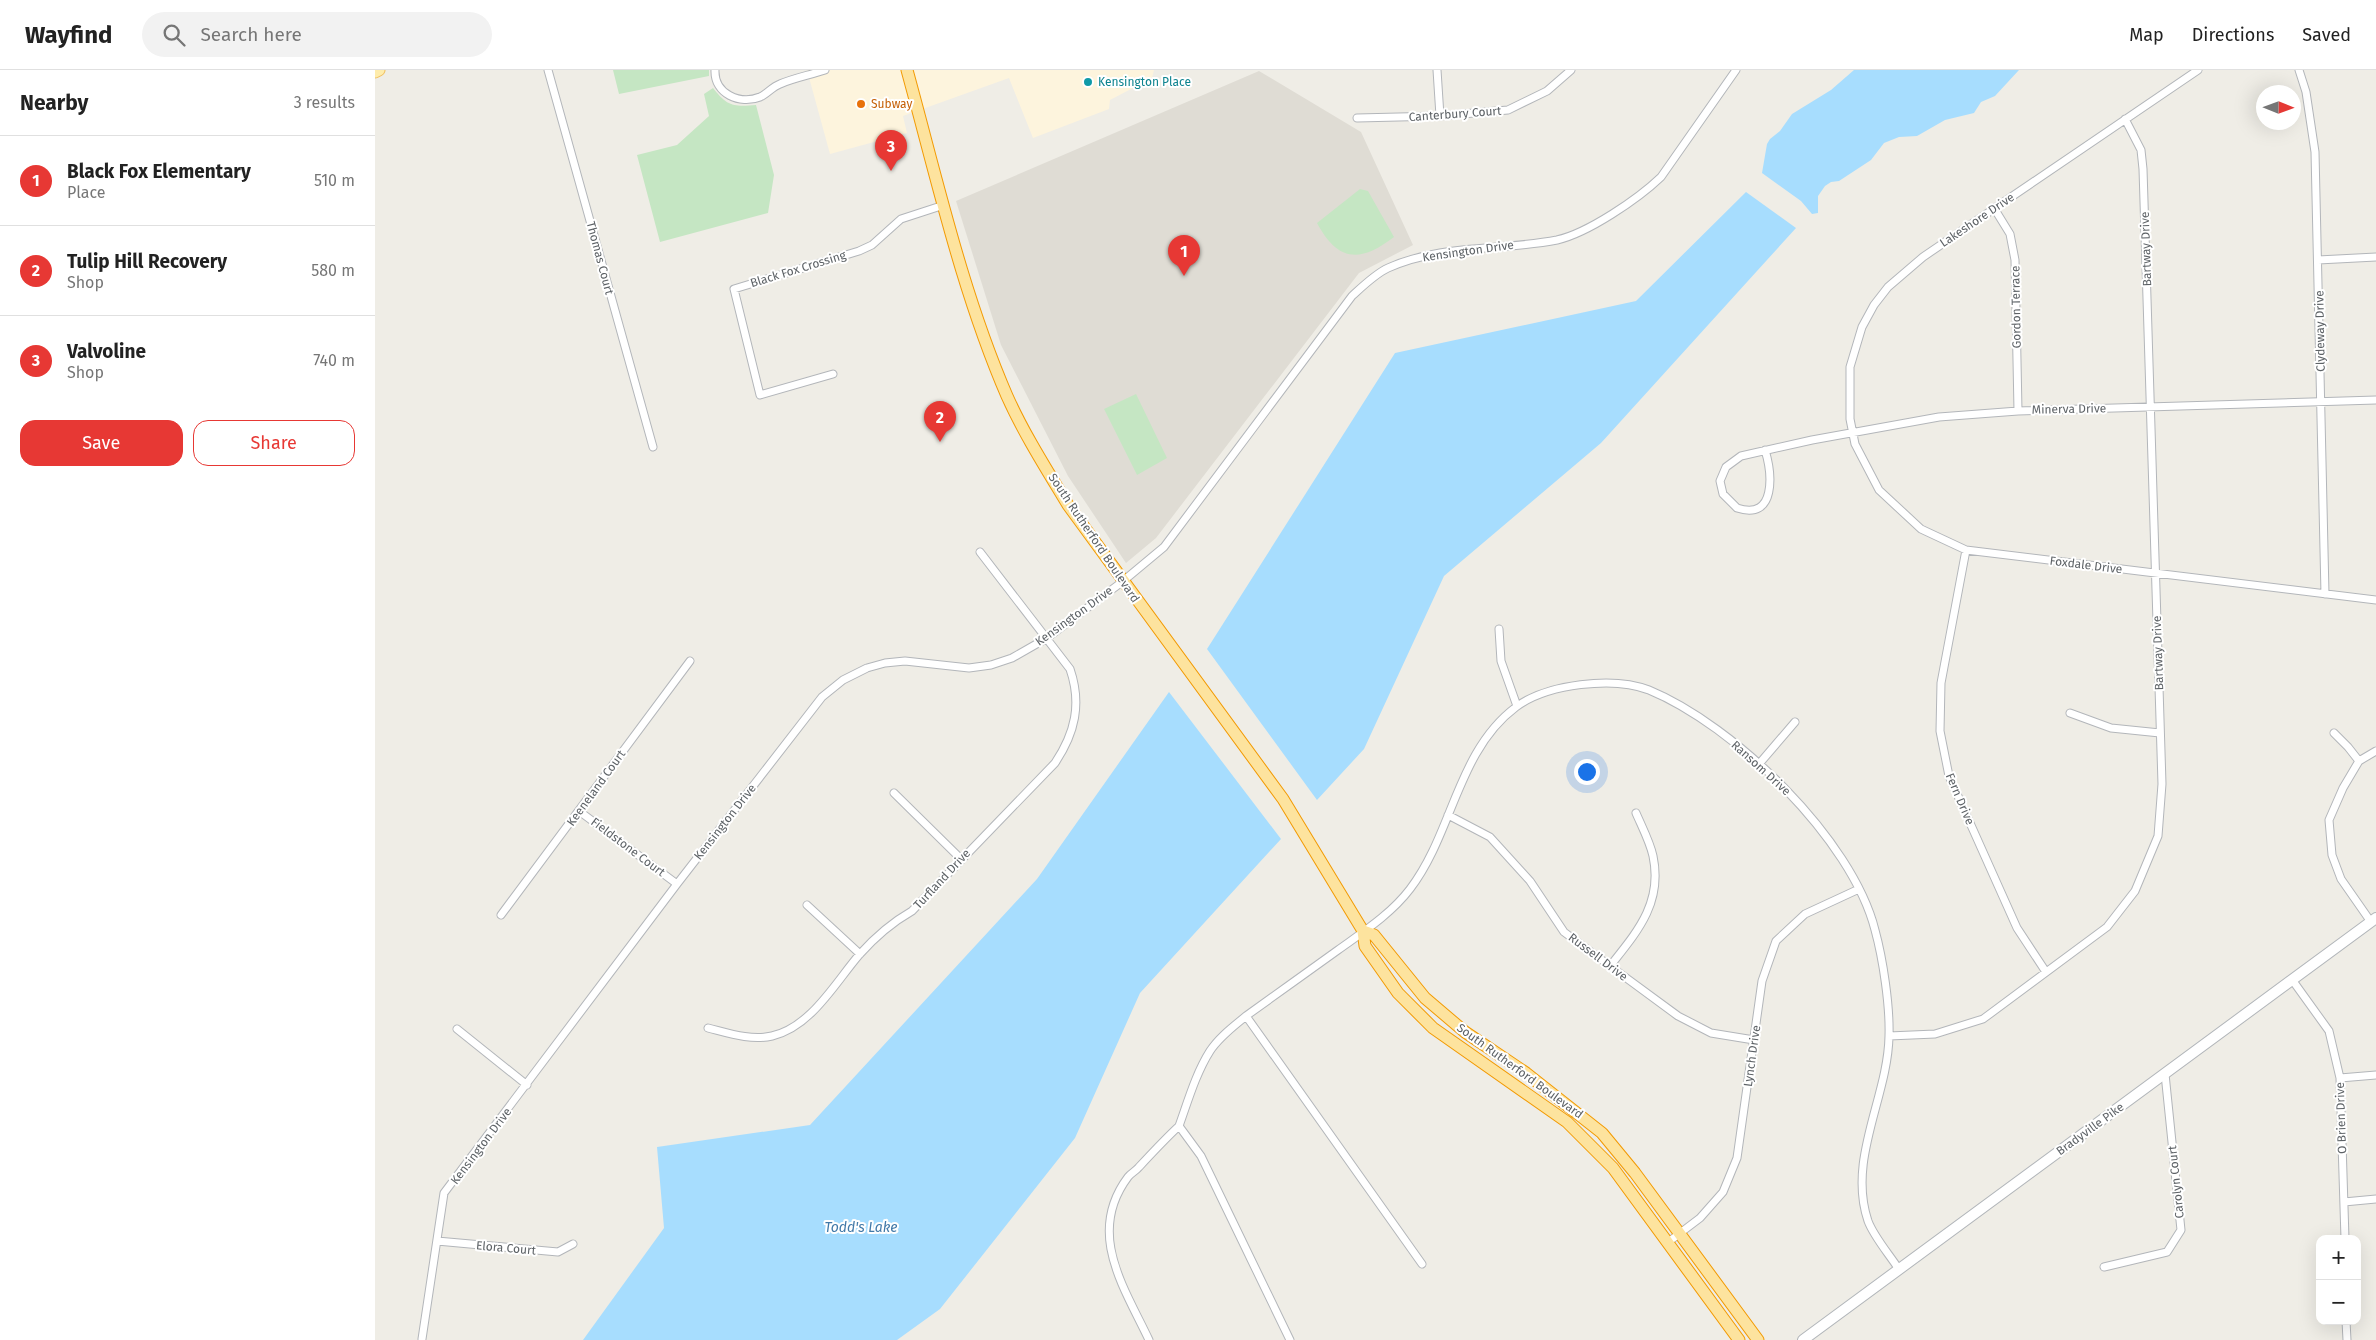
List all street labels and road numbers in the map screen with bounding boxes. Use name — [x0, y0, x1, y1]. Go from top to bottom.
street label: Canterbury Court — [1408, 104, 1502, 124]
street label: Lakeshore Drive — [1937, 190, 2017, 250]
street label: Bartway Drive — [2138, 211, 2154, 287]
street label: Thomas Court — [584, 220, 617, 297]
street label: Kensington Drive — [1421, 238, 1515, 264]
street label: Black Fox Crossing — [748, 248, 848, 290]
street label: Gordon Terrace — [2008, 266, 2024, 348]
street label: Clydeway Drive — [2312, 290, 2328, 372]
street label: Minerva Drive — [2032, 401, 2106, 417]
street label: South Rutherford Boulevard — [1046, 471, 1142, 605]
street label: Foxdale Drive — [2049, 554, 2123, 576]
street label: Kensington Drive — [1033, 583, 1115, 649]
street label: Bartway Drive — [2150, 615, 2166, 691]
street label: Ransom Drive — [1728, 738, 1794, 798]
street label: Keeneland Court — [564, 747, 629, 829]
street label: Fern Drive — [1943, 771, 1977, 827]
street label: Kensington Drive — [691, 781, 759, 863]
street label: Fieldstone Court — [588, 815, 668, 880]
street label: Turfland Drive — [911, 846, 973, 912]
street label: Russell Drive — [1566, 930, 1630, 984]
street label: South Rutherford Boulevard — [1454, 1021, 1586, 1121]
street label: Lynch Drive — [1741, 1024, 1763, 1088]
street label: O Brien Drive — [2333, 1082, 2349, 1154]
street label: Bradyville Pike — [2054, 1100, 2126, 1158]
street label: Kensington Drive — [448, 1105, 514, 1187]
street label: Carolyn Court — [2165, 1144, 2187, 1219]
street label: Elora Court — [475, 1238, 537, 1258]

